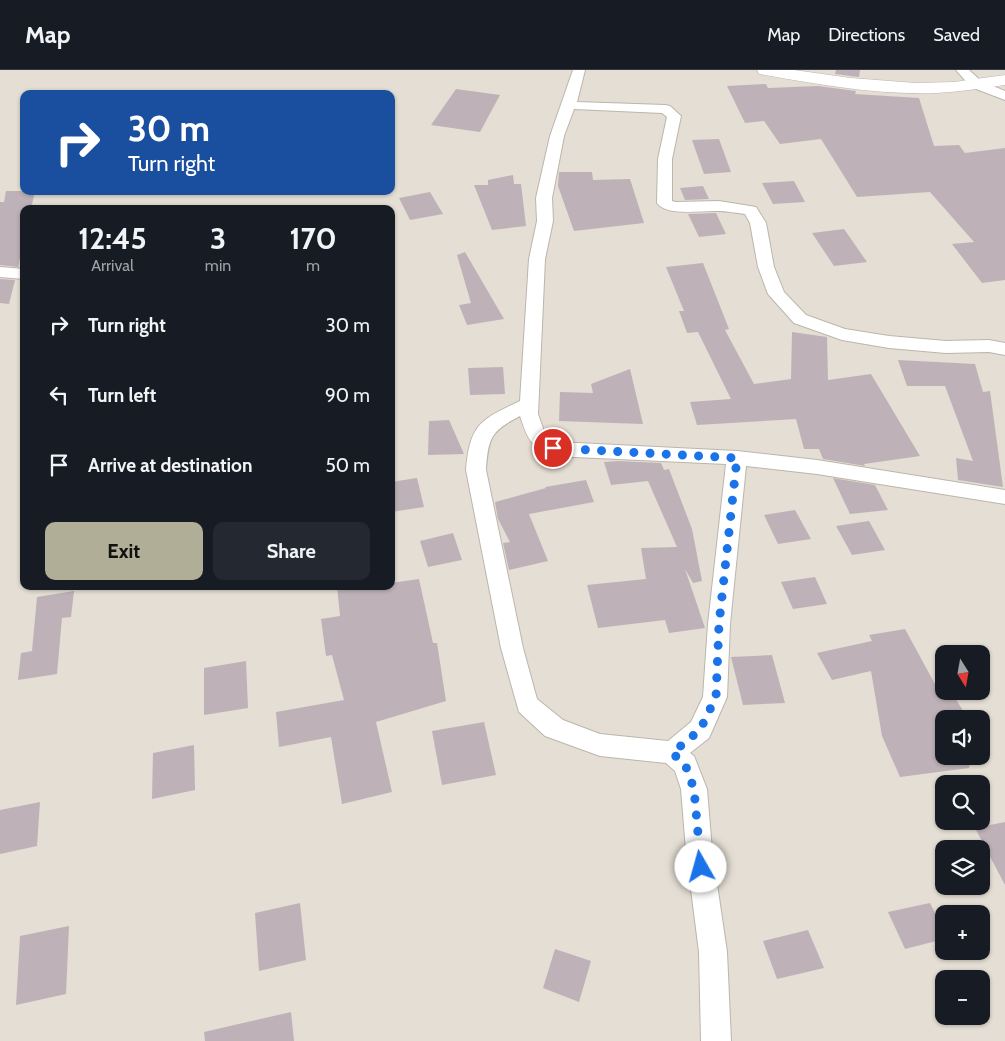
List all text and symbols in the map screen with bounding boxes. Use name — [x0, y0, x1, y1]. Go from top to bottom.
text: Map — [25, 20, 71, 49]
text: Map — [767, 24, 800, 46]
text: Directions — [828, 24, 905, 46]
text: Saved — [933, 24, 980, 46]
text: 30 m — [128, 107, 210, 150]
icon: right — [45, 110, 110, 175]
text: Turn right — [128, 150, 215, 177]
text: 12:45 — [78, 220, 147, 257]
text: 3 — [210, 220, 226, 257]
text: 170 — [289, 220, 337, 257]
text: Arrival — [91, 256, 134, 275]
text: min — [205, 256, 231, 275]
text: m — [306, 256, 320, 275]
icon: right — [45, 311, 73, 339]
text: Turn right — [88, 314, 166, 337]
text: 30 m — [326, 314, 370, 337]
icon: left — [45, 381, 73, 409]
text: Turn left — [88, 384, 156, 407]
text: 90 m — [325, 384, 370, 407]
pin — [532, 427, 574, 469]
icon: arrive — [539, 434, 567, 462]
icon: arrive — [45, 451, 73, 479]
text: Arrive at destination — [88, 454, 252, 477]
text: 50 m — [326, 454, 370, 477]
button: Exit — [45, 522, 203, 580]
button: Share — [213, 522, 370, 580]
north arrow — [935, 645, 990, 700]
map controls — [935, 645, 990, 1025]
button: sound — [935, 710, 990, 765]
button: search — [935, 775, 990, 830]
position arrow — [674, 840, 726, 892]
button: layers — [935, 840, 990, 895]
button: + — [935, 905, 990, 960]
button: − — [935, 970, 990, 1025]

